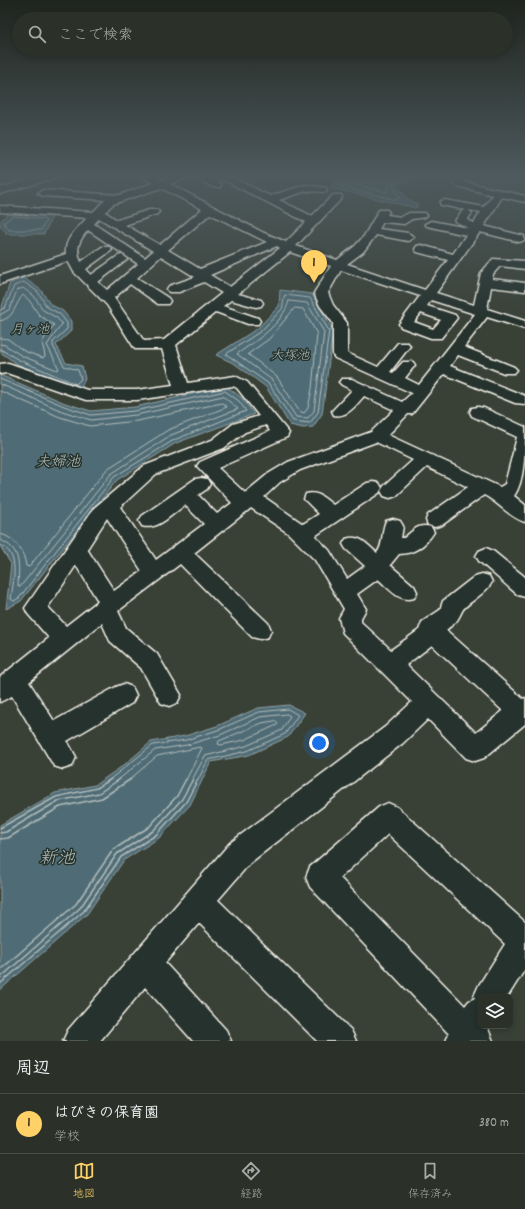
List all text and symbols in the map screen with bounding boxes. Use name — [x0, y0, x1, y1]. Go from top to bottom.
search box — [12, 12, 513, 56]
icon: search — [26, 23, 48, 45]
text: ここで検索 — [58, 25, 133, 47]
pin: 1 — [301, 250, 327, 283]
water label: 月ヶ池 — [10, 321, 50, 340]
water label: 大塚池 — [270, 347, 310, 366]
water label: 夫婦池 — [35, 452, 81, 474]
your location — [309, 733, 329, 753]
water label: 新池 — [39, 847, 76, 872]
map controls — [477, 993, 513, 1029]
button: layers — [477, 993, 513, 1029]
text: 周辺 — [16, 1058, 50, 1082]
text: はびきの保育園 — [54, 1103, 159, 1125]
text: 1 — [28, 1114, 30, 1133]
text: 380 m — [479, 1114, 509, 1133]
text: 学校 — [54, 1128, 80, 1147]
tab: 地図 — [73, 1160, 95, 1203]
tab: 経路 — [240, 1160, 262, 1203]
tab: 保存済み — [408, 1160, 452, 1203]

